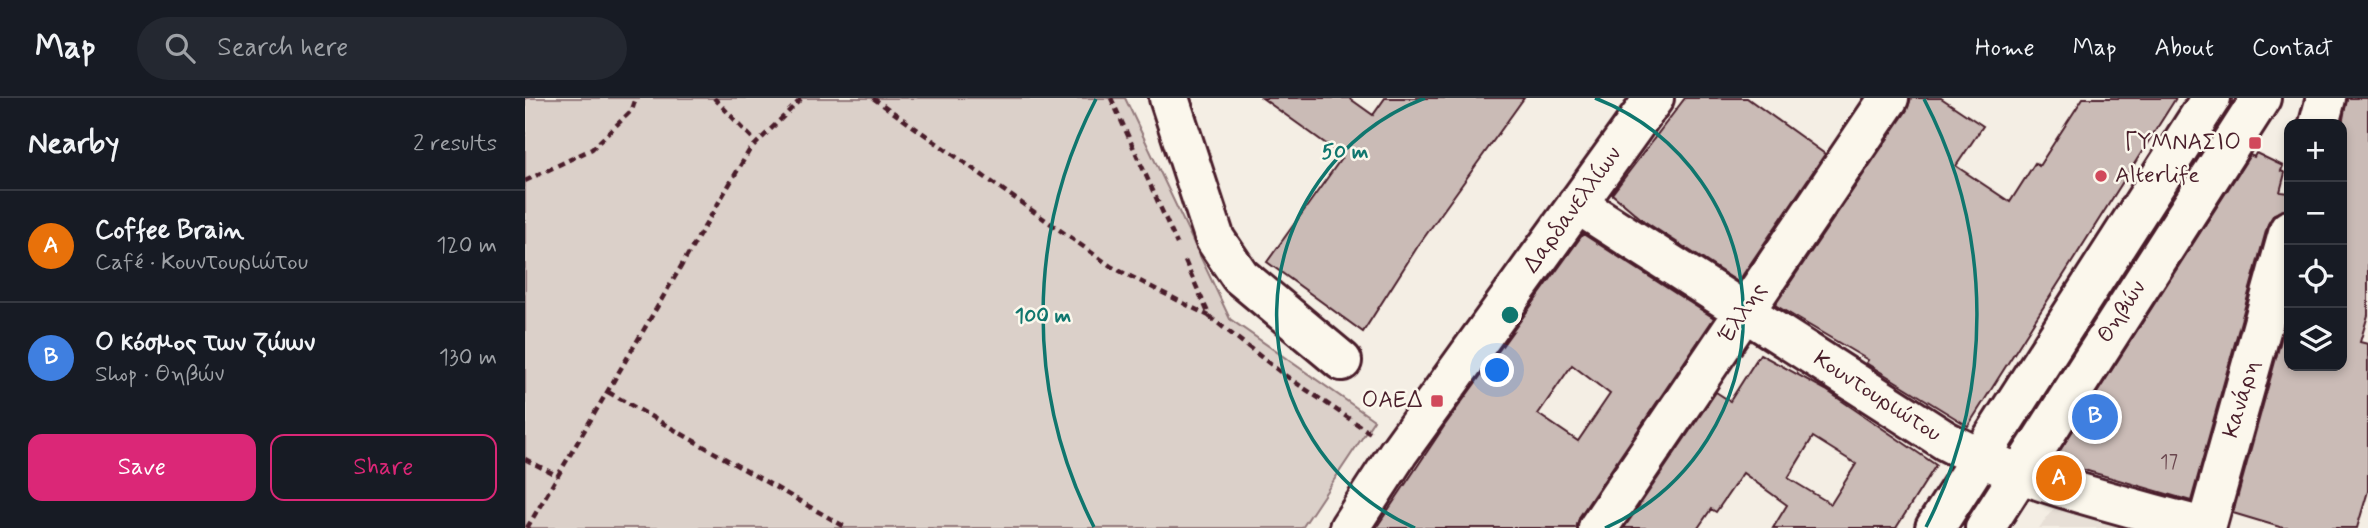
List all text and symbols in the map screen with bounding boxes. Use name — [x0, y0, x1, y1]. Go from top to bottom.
search box — [137, 17, 627, 80]
text: Map — [35, 26, 95, 70]
icon: search — [161, 29, 199, 67]
text: Search here — [217, 31, 348, 65]
text: Home — [1975, 33, 2035, 64]
text: Map — [2073, 33, 2117, 64]
text: About — [2155, 33, 2214, 64]
text: Contact — [2252, 33, 2333, 64]
map controls — [2284, 119, 2347, 371]
button: + — [2284, 119, 2347, 182]
text: Nearby — [28, 124, 119, 163]
place label: ΓΥΜΝΑΣΙΟ — [2124, 128, 2241, 158]
text: 2 results — [413, 129, 497, 159]
marker: ΓΥΜΝΑΣΙΟ — [2247, 135, 2263, 151]
text: 50 m — [1322, 138, 1369, 166]
street label: Δαρδανελλίων — [1517, 141, 1629, 279]
place label: Alterlife — [2115, 161, 2200, 191]
marker: Alterlife — [2093, 168, 2109, 184]
button: − — [2284, 182, 2347, 245]
text: Coffee Brain — [95, 214, 244, 248]
text: A — [43, 231, 59, 261]
text: 120 m — [436, 231, 497, 261]
button: locate — [2284, 245, 2347, 308]
text: Café · Κουντουριώτου — [95, 248, 308, 278]
street label: Θηβών — [2091, 275, 2153, 349]
street label: Έλλης — [1712, 277, 1774, 349]
text: 100 m — [1015, 302, 1071, 330]
centre of rings — [1498, 303, 1522, 327]
button: layers — [2284, 308, 2347, 371]
text: Ο κόσμος των ζώων — [95, 326, 315, 360]
text: B — [44, 343, 58, 373]
text: 130 m — [439, 343, 497, 373]
street label: Κουντουριώτου — [1807, 344, 1947, 450]
your location — [1480, 353, 1514, 387]
street label: Κανάρη — [2217, 356, 2267, 442]
text: Shop · Θηβών — [95, 360, 224, 390]
place label: ΟΑΕΔ — [1361, 386, 1423, 416]
pin: B — [2072, 391, 2118, 443]
marker: ΟΑΕΔ — [1429, 393, 1445, 409]
button: Save — [28, 434, 256, 501]
button: Share — [270, 434, 497, 501]
house number: 17 — [2160, 450, 2178, 475]
pin: A — [2036, 452, 2082, 504]

